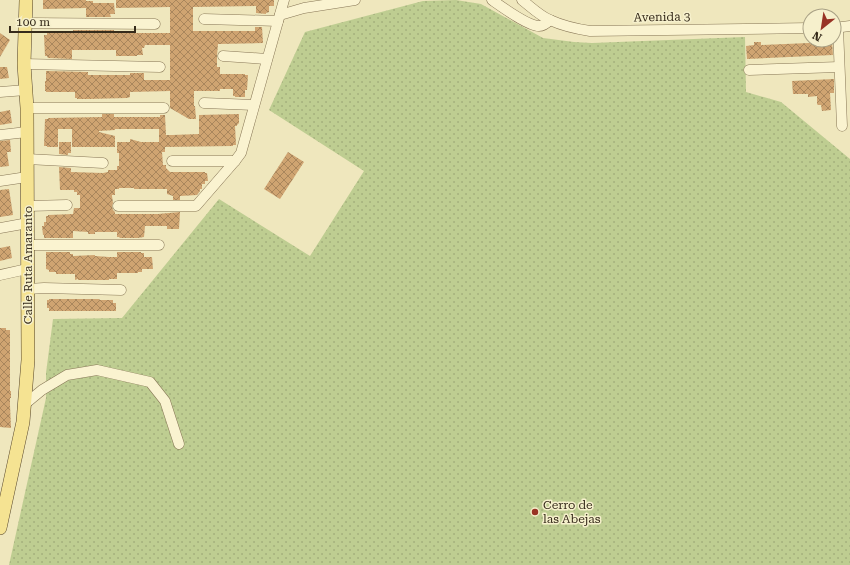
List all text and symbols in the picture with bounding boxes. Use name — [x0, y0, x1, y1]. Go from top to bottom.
scale bar — [10, 8, 135, 34]
north arrow — [802, 8, 842, 48]
street label: Avenida 3 — [633, 10, 691, 24]
text: 100 m — [16, 15, 50, 29]
text: N — [810, 28, 824, 44]
street label: Calle Ruta Amaranto — [21, 206, 35, 324]
place label: Cerro de las Abejas — [543, 498, 601, 526]
marker: Cerro de las Abejas — [530, 507, 540, 517]

